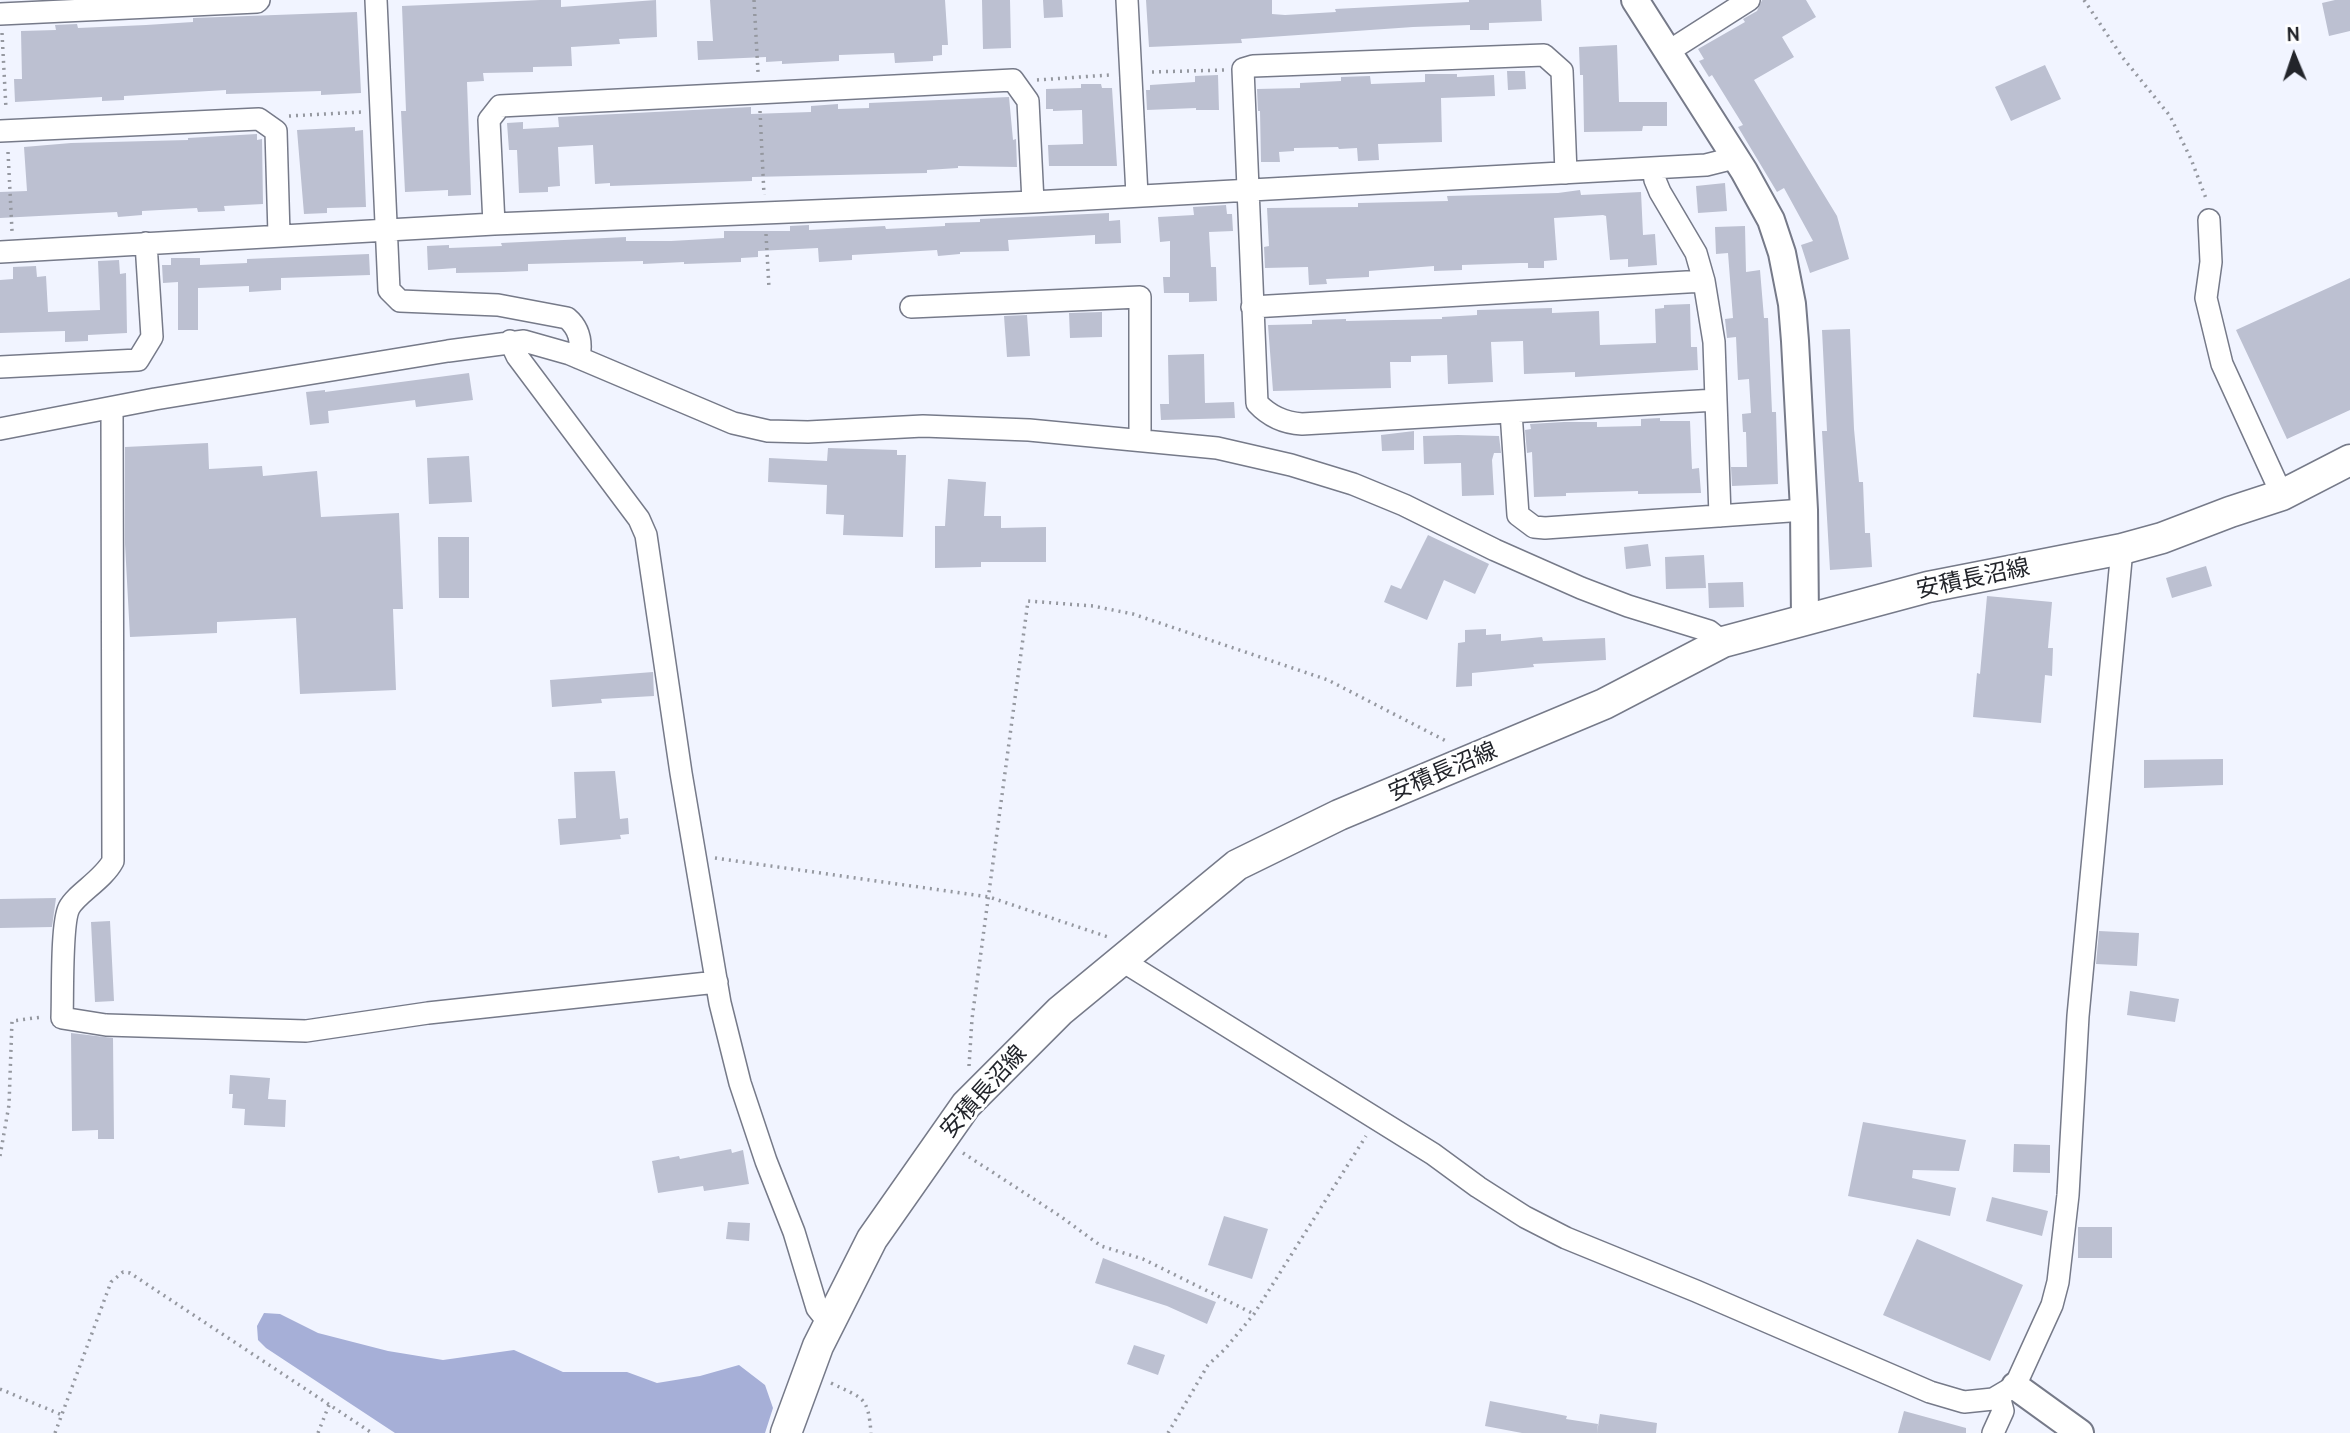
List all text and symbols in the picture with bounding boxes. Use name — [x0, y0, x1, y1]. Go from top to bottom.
north arrow — [2259, 21, 2329, 91]
text: N — [2286, 23, 2300, 46]
street label: 安積長沼線 — [1914, 554, 2032, 604]
street label: 安積長沼線 — [1385, 737, 1501, 807]
street label: 安積長沼線 — [935, 1040, 1033, 1144]

